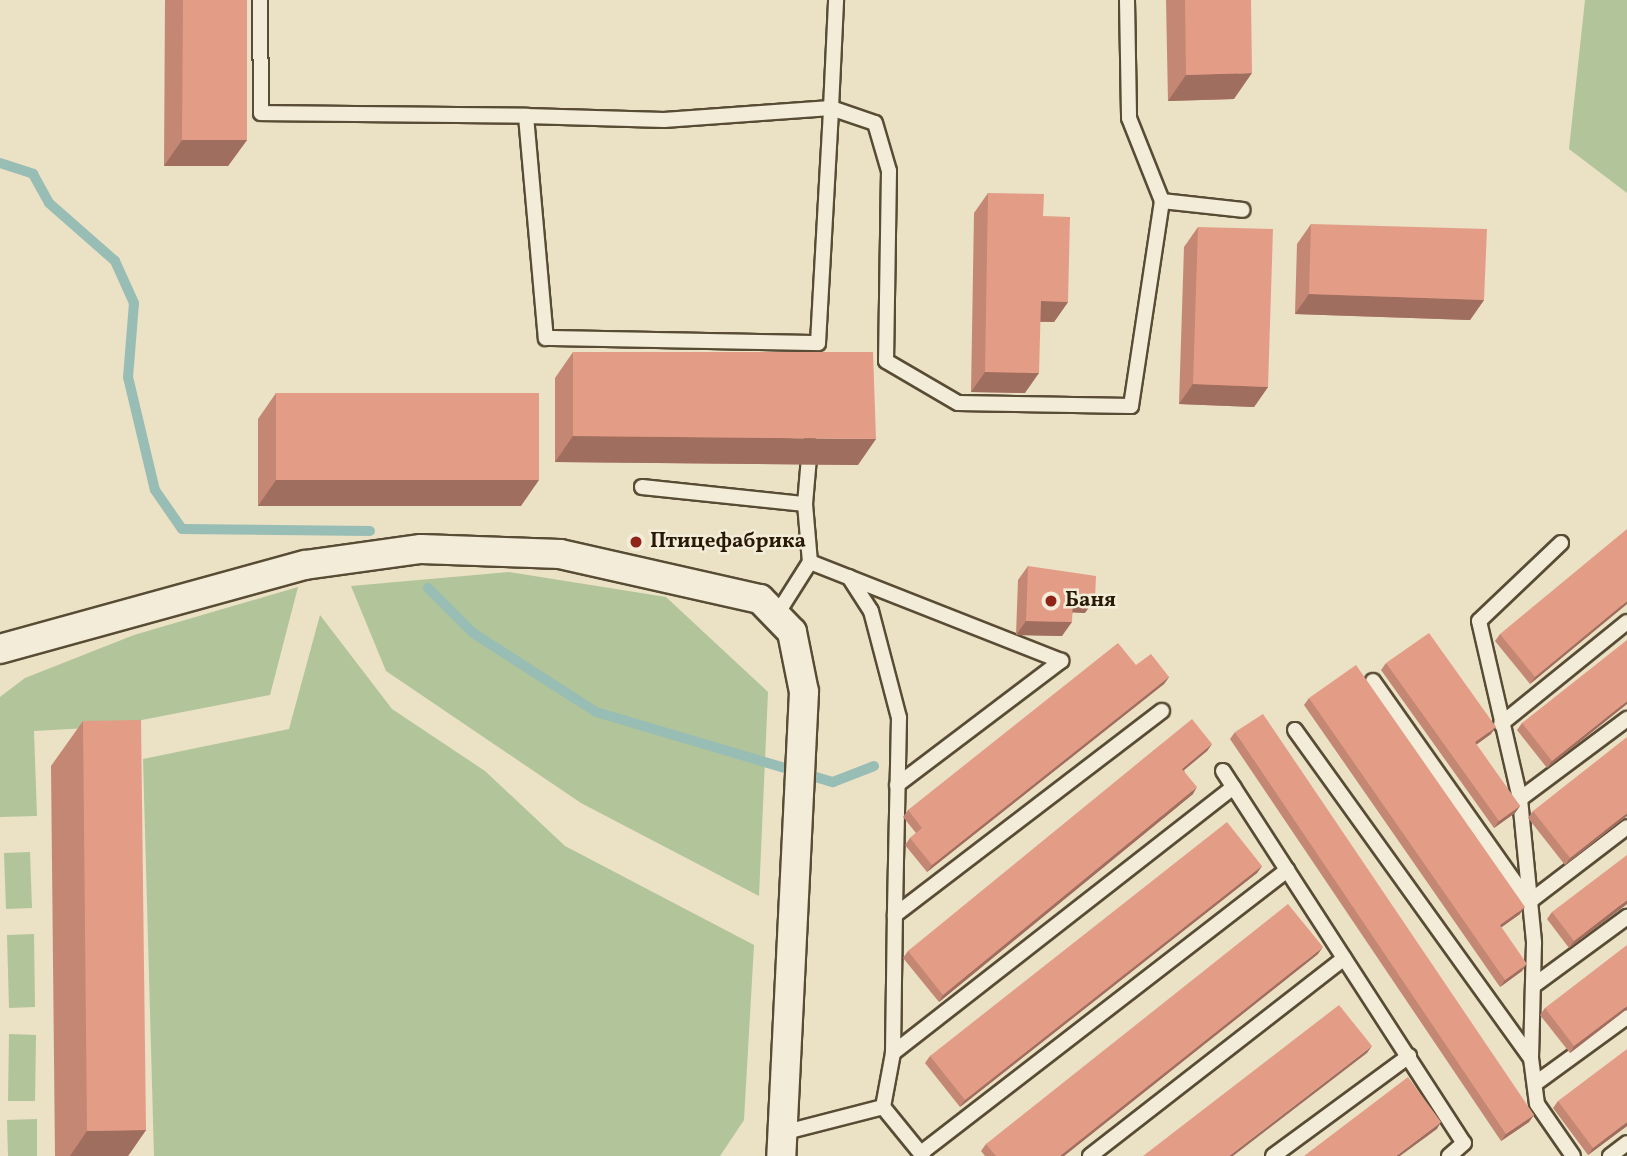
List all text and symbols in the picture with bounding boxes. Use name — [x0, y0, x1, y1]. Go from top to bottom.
place label: Птицефабрика — [650, 529, 806, 555]
marker: Птицефабрика — [628, 534, 644, 550]
place label: Баня — [1065, 588, 1116, 614]
marker: Баня — [1043, 593, 1059, 609]

